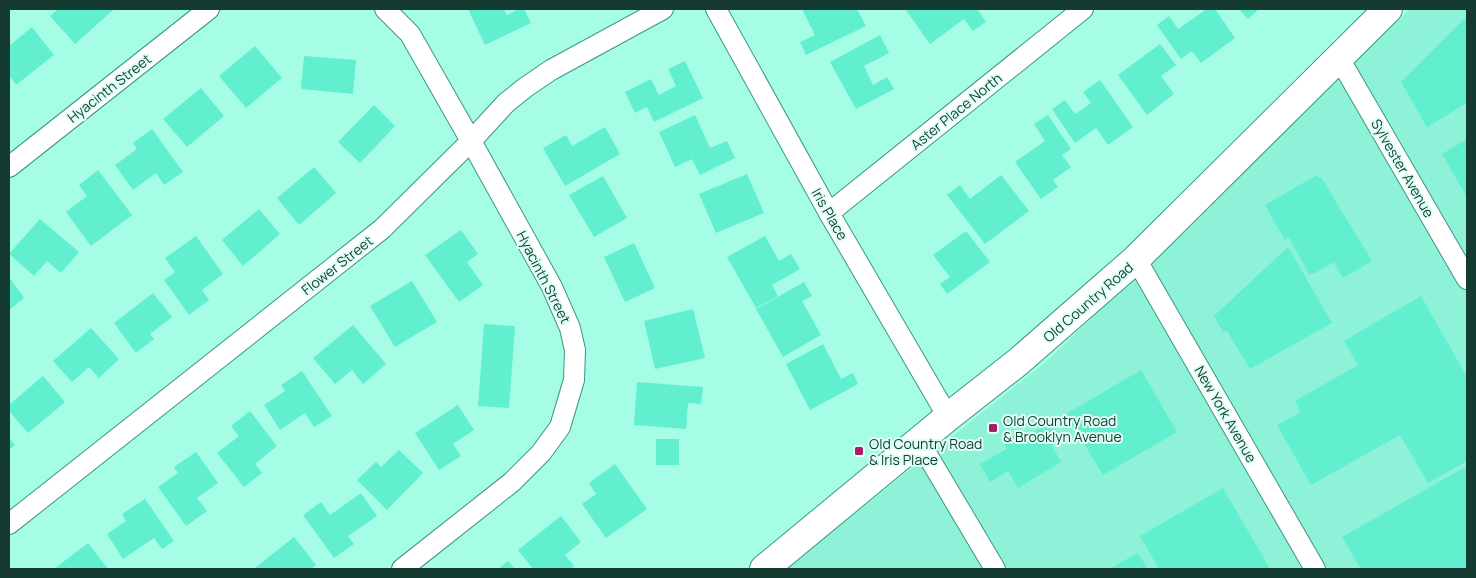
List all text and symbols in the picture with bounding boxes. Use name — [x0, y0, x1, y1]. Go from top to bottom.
street label: Hyacinth Street — [63, 49, 155, 127]
street label: Aster Place North — [906, 68, 1006, 154]
street label: Sylvester Avenue — [1367, 115, 1439, 221]
street label: Iris Place — [808, 185, 852, 243]
street label: Hyacinth Street — [513, 227, 576, 327]
street label: Flower Street — [297, 231, 377, 299]
street label: Old Country Road — [1039, 258, 1137, 346]
street label: New York Avenue — [1191, 362, 1261, 466]
place label: Old Country Road & Brooklyn Avenue — [1003, 411, 1122, 446]
marker: Old Country Road & Brooklyn Avenue — [987, 422, 999, 434]
place label: Old Country Road & Iris Place — [869, 434, 982, 469]
marker: Old Country Road & Iris Place — [853, 445, 865, 457]

